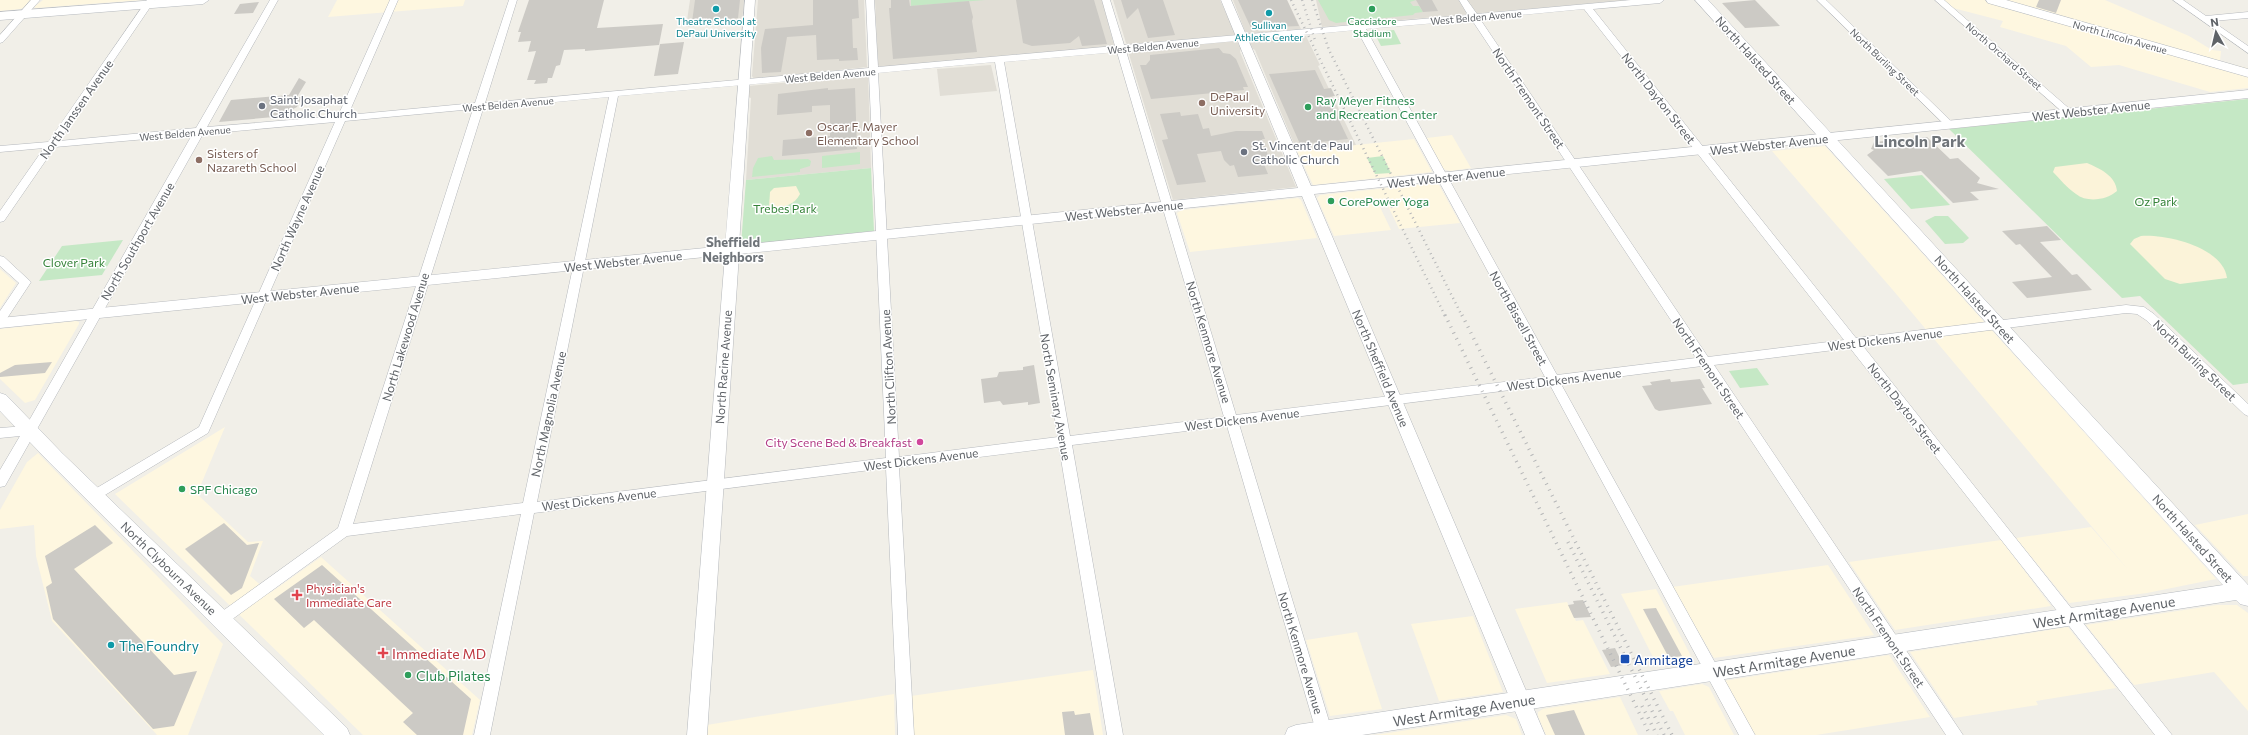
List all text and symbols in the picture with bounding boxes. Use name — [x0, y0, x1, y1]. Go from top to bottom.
marker: Theatre School at DePaul University — [711, 4, 721, 14]
marker: Cacciatore Stadium — [1367, 4, 1377, 14]
street label: West Belden Avenue — [1430, 7, 1522, 27]
marker: Sullivan Athletic Center — [1264, 8, 1274, 18]
north arrow — [2196, 12, 2236, 52]
street label: North Halsted Street — [1713, 13, 1799, 107]
place label: Theatre School at DePaul University — [676, 15, 756, 39]
place label: Cacciatore Stadium — [1348, 15, 1396, 39]
text: N — [2210, 15, 2220, 29]
street label: North Lincoln Avenue — [2071, 18, 2169, 56]
place label: Sullivan Athletic Center — [1235, 19, 1303, 43]
street label: North Orchard Street — [1963, 20, 2045, 92]
street label: North Burling Street — [1848, 26, 1922, 98]
street label: West Belden Avenue — [1107, 36, 1199, 56]
street label: North Fremont Street — [1490, 45, 1568, 151]
street label: North Dayton Street — [1619, 50, 1699, 146]
street label: North Janssen Avenue — [36, 57, 116, 162]
street label: West Belden Avenue — [784, 65, 876, 85]
place label: DePaul University — [1210, 89, 1265, 117]
place label: Saint Josaphat Catholic Church — [270, 92, 357, 120]
place label: Ray Meyer Fitness and Recreation Center — [1316, 93, 1437, 121]
street label: West Belden Avenue — [462, 94, 554, 114]
street label: West Webster Avenue — [2031, 97, 2151, 123]
marker: DePaul University — [1197, 98, 1207, 108]
marker: Saint Josaphat Catholic Church — [257, 101, 267, 111]
marker: Ray Meyer Fitness and Recreation Center — [1303, 102, 1313, 112]
place label: Oscar F. Mayer Elementary School — [817, 119, 919, 147]
street label: West Belden Avenue — [139, 123, 231, 143]
marker: Oscar F. Mayer Elementary School — [804, 128, 814, 138]
street label: West Webster Avenue — [1709, 131, 1829, 157]
district label: Lincoln Park — [1874, 131, 1967, 150]
place label: St. Vincent de Paul Catholic Church — [1252, 138, 1353, 166]
place label: Sisters of Nazareth School — [207, 146, 297, 174]
marker: St. Vincent de Paul Catholic Church — [1239, 147, 1249, 157]
marker: Sisters of Nazareth School — [194, 155, 204, 165]
street label: North Wayne Avenue — [267, 163, 327, 273]
street label: West Webster Avenue — [1386, 164, 1506, 190]
street label: North Southport Avenue — [97, 179, 177, 303]
place label: CorePower Yoga — [1339, 194, 1429, 208]
park label: Oz Park — [2134, 194, 2178, 208]
marker: CorePower Yoga — [1326, 196, 1336, 206]
street label: West Webster Avenue — [1064, 197, 1184, 223]
park label: Trebes Park — [753, 201, 817, 215]
district label: Sheffield Neighbors — [702, 234, 764, 265]
street label: West Webster Avenue — [563, 248, 683, 274]
street label: North Halsted Street — [1932, 252, 2018, 346]
park label: Clover Park — [43, 255, 106, 269]
street label: North Bissell Street — [1487, 268, 1551, 368]
street label: North Lakewood Avenue — [379, 271, 431, 403]
street label: North Kenmore Avenue — [1184, 279, 1234, 405]
street label: West Webster Avenue — [240, 280, 360, 306]
street label: North Sheffield Avenue — [1350, 307, 1412, 429]
street label: North Clifton Avenue — [878, 309, 898, 425]
street label: North Racine Avenue — [712, 310, 734, 424]
street label: North Fremont Street — [1670, 315, 1748, 421]
street label: North Burling Street — [2151, 317, 2240, 403]
street label: West Dickens Avenue — [1827, 325, 1943, 353]
street label: North Seminary Avenue — [1038, 333, 1074, 461]
street label: North Magnolia Avenue — [528, 350, 568, 478]
street label: North Dayton Street — [1865, 360, 1945, 456]
street label: West Dickens Avenue — [1506, 365, 1622, 393]
street label: West Dickens Avenue — [1184, 405, 1300, 433]
place label: City Scene Bed & Breakfast — [765, 435, 912, 449]
marker: City Scene Bed & Breakfast — [915, 437, 925, 447]
street label: West Dickens Avenue — [863, 445, 979, 473]
place label: SPF Chicago — [190, 482, 258, 496]
marker: SPF Chicago — [177, 484, 187, 494]
street label: West Dickens Avenue — [541, 485, 657, 513]
street label: North Halsted Street — [2150, 491, 2236, 585]
street label: North Clybourn Avenue — [118, 519, 220, 617]
place label: Physician's Immediate Care — [306, 581, 392, 609]
street label: North Fremont Street — [1850, 584, 1928, 690]
marker: Physician's Immediate Care — [291, 589, 303, 601]
street label: North Kenmore Avenue — [1276, 590, 1326, 716]
street label: West Armitage Avenue — [2032, 592, 2176, 632]
place label: The Foundry — [119, 637, 199, 654]
marker: The Foundry — [106, 640, 116, 650]
street label: West Armitage Avenue — [1712, 641, 1856, 681]
place label: Immediate MD — [392, 645, 486, 662]
marker: Immediate MD — [377, 647, 389, 659]
place label: Armitage — [1634, 651, 1693, 668]
marker: Armitage — [1619, 653, 1631, 665]
place label: Club Pilates — [416, 667, 491, 684]
marker: Club Pilates — [403, 670, 413, 680]
street label: West Armitage Avenue — [1392, 690, 1536, 730]

